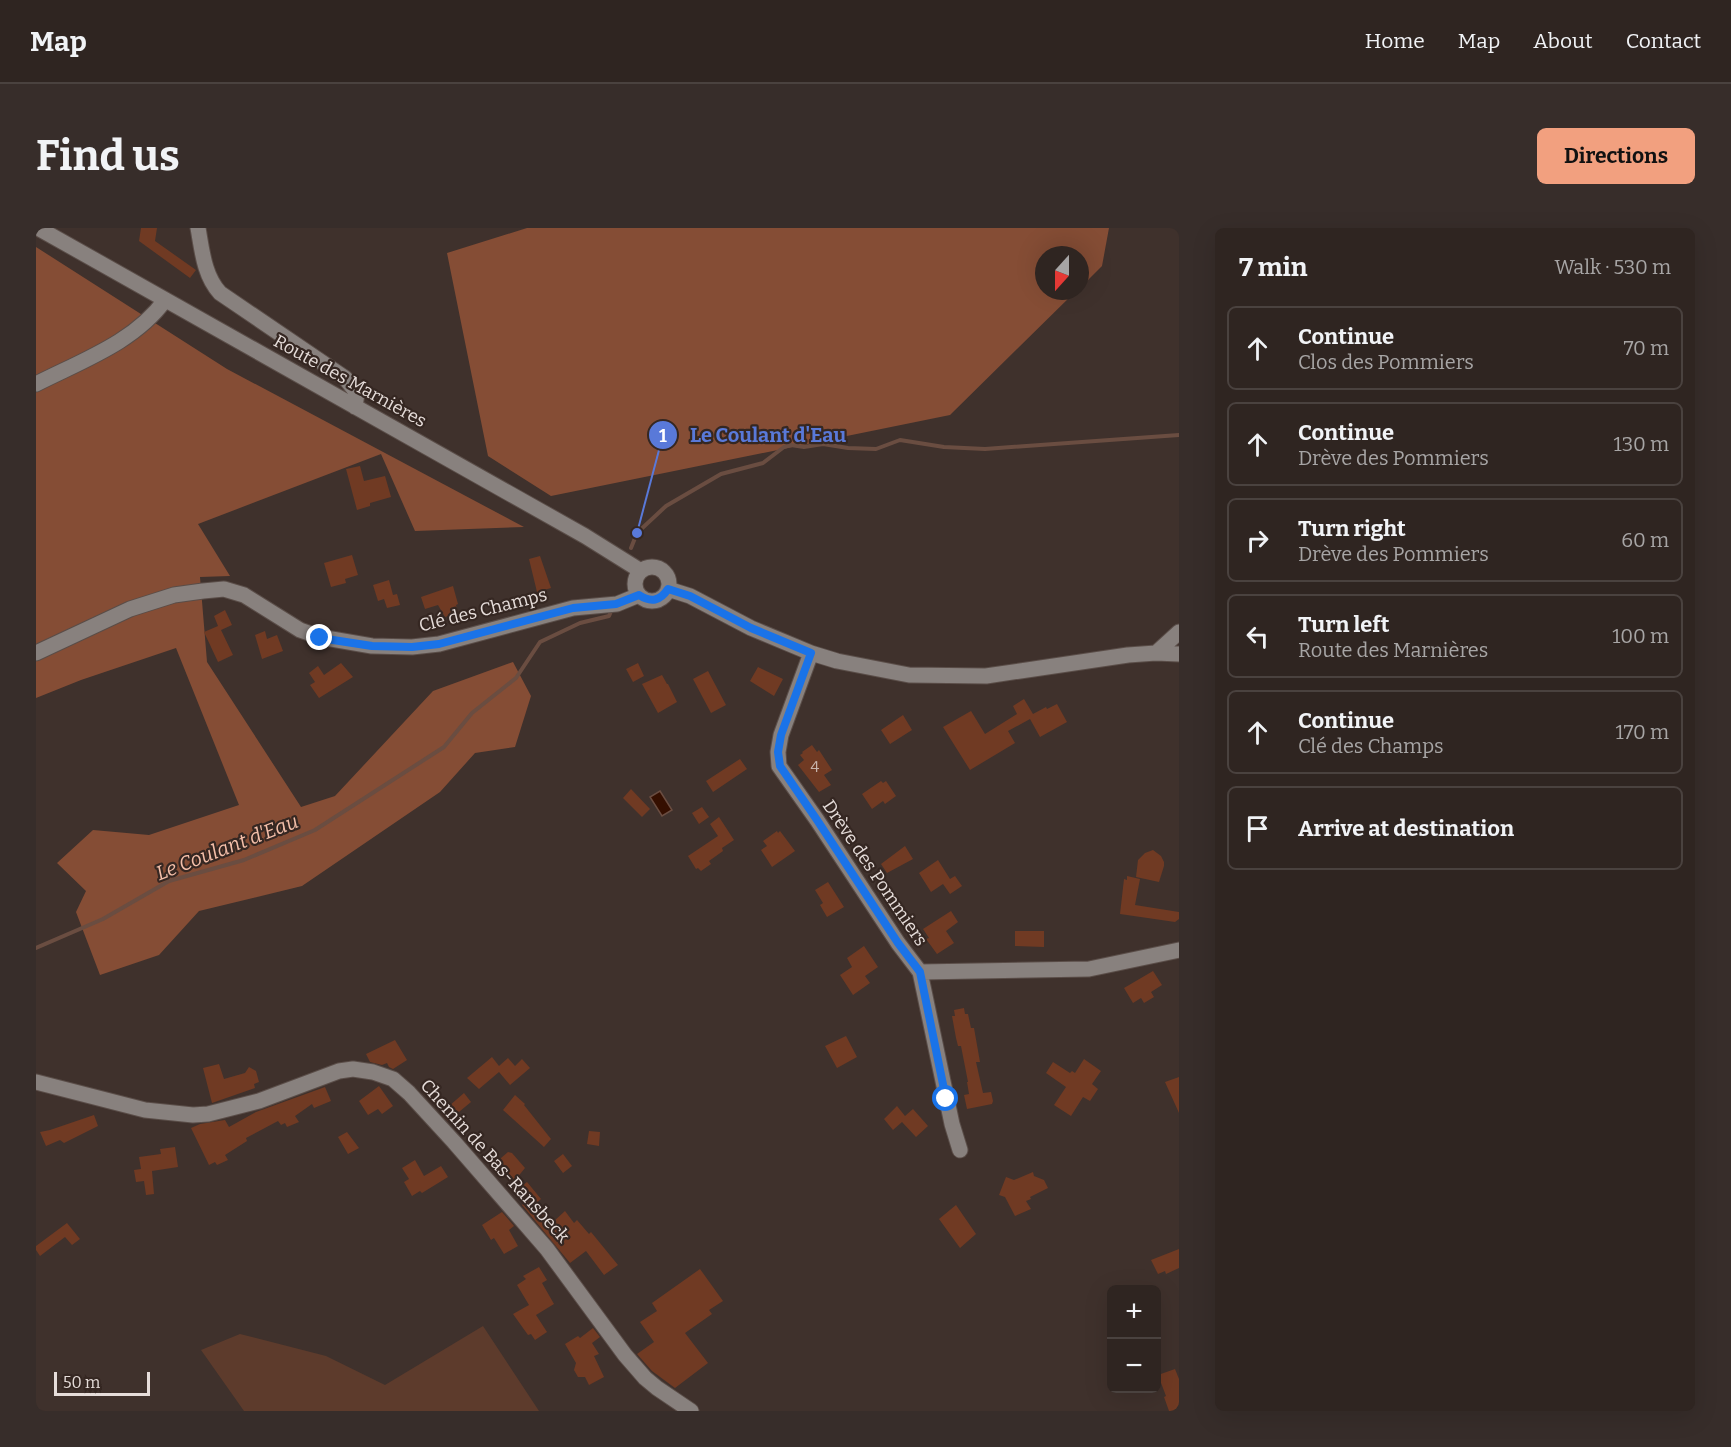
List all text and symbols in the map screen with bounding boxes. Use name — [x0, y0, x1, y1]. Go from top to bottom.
text: Map — [30, 25, 87, 58]
text: Home — [1365, 28, 1425, 54]
text: Map — [1458, 28, 1500, 54]
text: About — [1533, 28, 1593, 54]
text: Contact — [1626, 28, 1701, 54]
button: Directions — [1537, 128, 1695, 184]
text: Find us — [36, 131, 180, 181]
north arrow — [1035, 246, 1089, 300]
text: 7 min — [1239, 252, 1307, 283]
text: Walk · 530 m — [1554, 255, 1671, 279]
text: Continue — [1298, 323, 1394, 350]
street label: Route des Marnières — [270, 330, 430, 432]
icon: ahead — [1241, 332, 1274, 365]
text: 70 m — [1623, 336, 1669, 360]
text: Clos des Pommiers — [1298, 350, 1474, 374]
callout: Le Coulant d'Eau — [648, 416, 858, 454]
text: Continue — [1298, 419, 1394, 446]
text: Le Coulant d'Eau — [690, 423, 846, 447]
text: 1 — [659, 425, 667, 447]
icon: ahead — [1241, 428, 1274, 461]
text: 130 m — [1614, 432, 1669, 456]
text: Drève des Pommiers — [1298, 446, 1489, 470]
text: Turn right — [1298, 515, 1406, 542]
icon: right — [1241, 524, 1274, 557]
text: 60 m — [1621, 528, 1669, 552]
text: Drève des Pommiers — [1298, 542, 1489, 566]
street label: Clé des Champs — [417, 583, 549, 637]
text: Turn left — [1298, 611, 1390, 638]
icon: left — [1241, 620, 1274, 653]
route end — [306, 624, 332, 650]
text: 100 m — [1612, 624, 1669, 648]
text: Route des Marnières — [1298, 638, 1488, 662]
text: Continue — [1298, 707, 1394, 734]
icon: ahead — [1241, 716, 1274, 749]
text: 170 m — [1616, 720, 1669, 744]
text: Clé des Champs — [1298, 734, 1444, 758]
house number: 4 — [811, 758, 820, 776]
street label: Drève des Pommiers — [818, 796, 932, 950]
water label: Le Coulant d'Eau — [152, 809, 302, 885]
icon: arrive — [1241, 812, 1274, 845]
text: Arrive at destination — [1298, 815, 1514, 842]
street label: Chemin de Bas-Ransbeck — [416, 1075, 575, 1248]
route start — [932, 1085, 958, 1111]
map controls — [1107, 1285, 1161, 1393]
button: + — [1107, 1285, 1161, 1339]
button: − — [1107, 1339, 1161, 1393]
scale bar — [54, 1369, 150, 1396]
text: 50 m — [63, 1373, 100, 1392]

